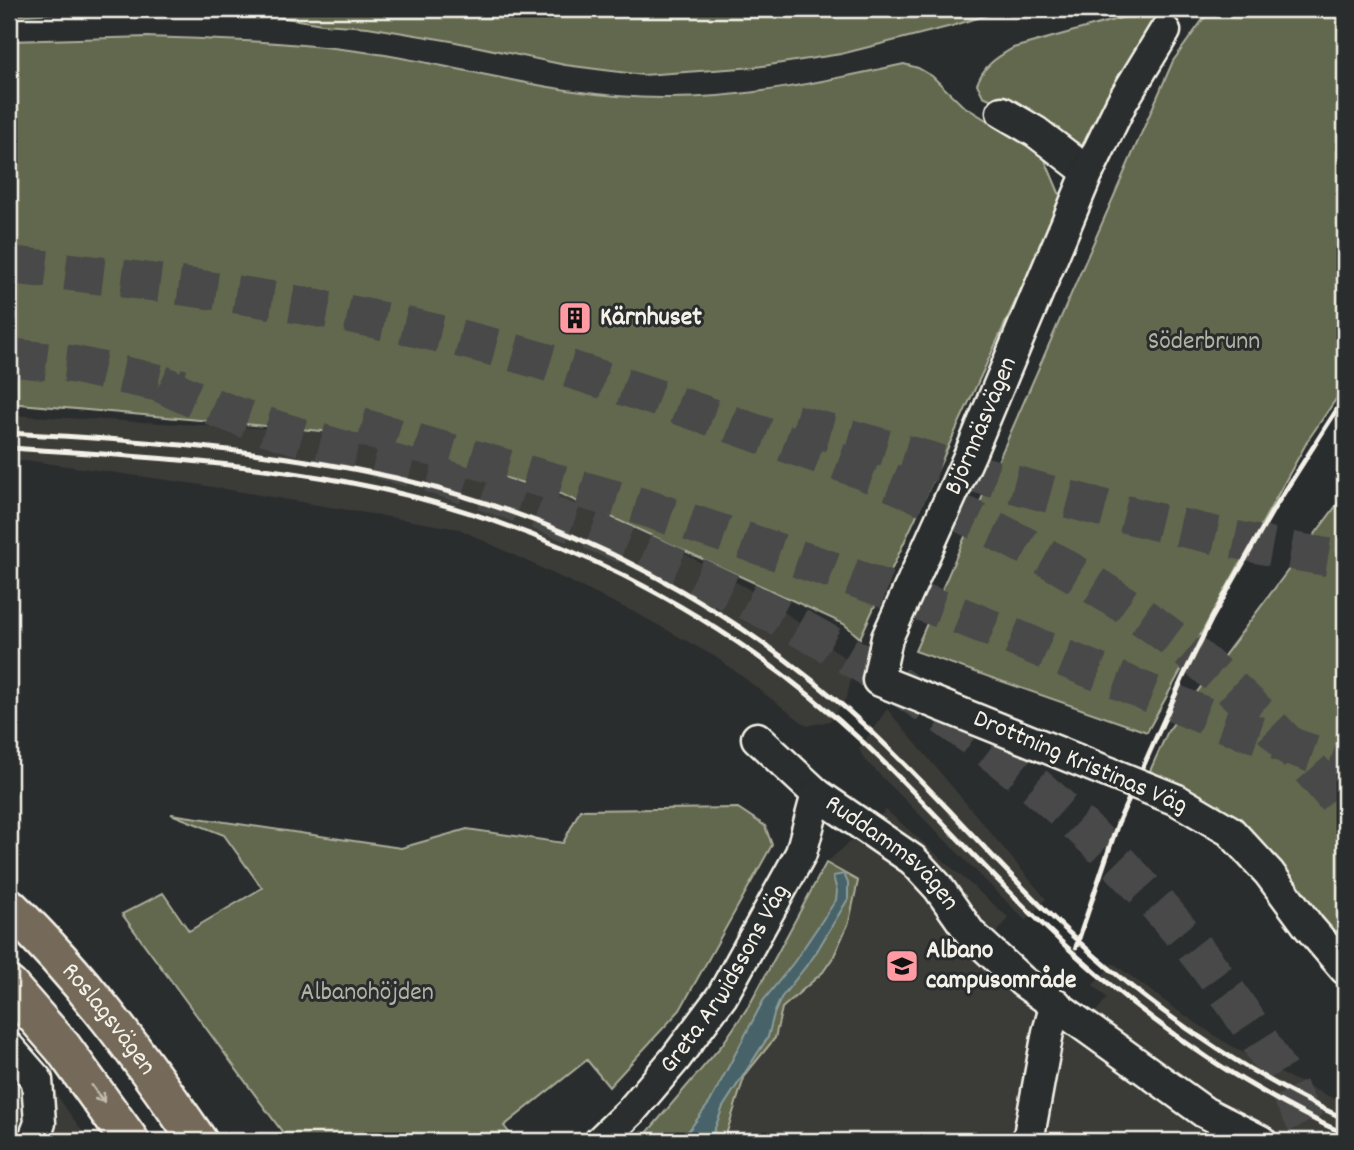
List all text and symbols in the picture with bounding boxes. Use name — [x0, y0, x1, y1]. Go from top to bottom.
building icon: Kärnhuset — [556, 299, 594, 337]
place label: Kärnhuset — [600, 300, 702, 337]
park label: Söderbrunn — [1148, 324, 1260, 361]
street label: Björnnäsvägen — [935, 351, 1027, 501]
street label: Drottning Kristinas Väg — [967, 701, 1193, 825]
street label: Ruddammsvägen — [817, 786, 968, 919]
street label: Greta Arwidssons Väg — [651, 877, 799, 1082]
place label: Albano campusområde — [926, 933, 1076, 1000]
school or university icon: Albano campusområde — [883, 947, 921, 985]
street label: Roslagsvägen — [52, 955, 165, 1083]
park label: Albanohöjden — [300, 975, 434, 1012]
one-way arrow — [90, 1084, 105, 1103]

